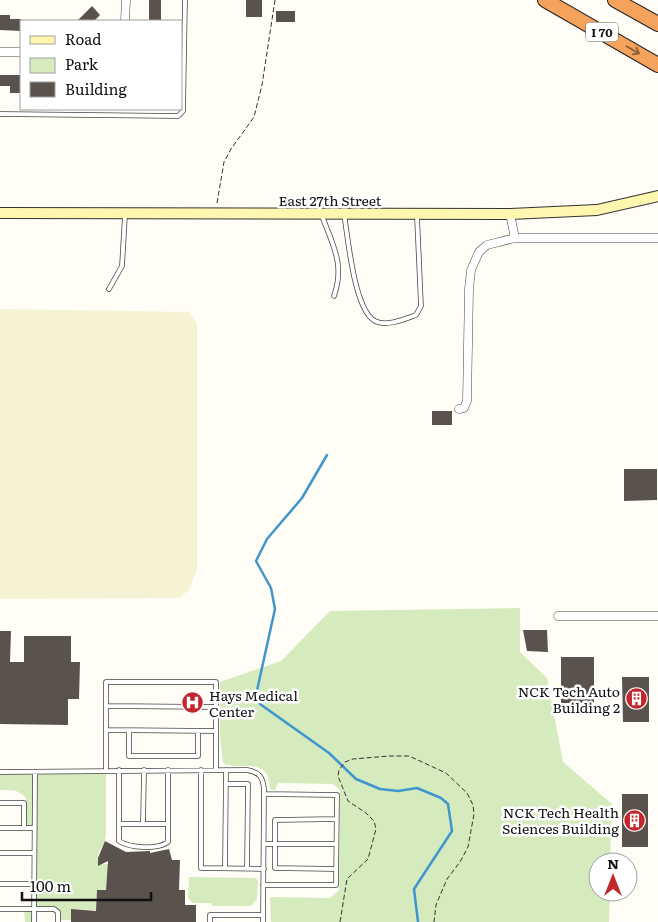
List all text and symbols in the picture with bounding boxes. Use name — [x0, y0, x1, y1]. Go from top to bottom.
legend — [20, 20, 182, 110]
road number: I 70 — [586, 22, 618, 42]
text: Road — [65, 27, 101, 50]
one-way arrow — [626, 46, 640, 56]
text: Park — [65, 52, 99, 75]
text: Building — [65, 77, 127, 100]
street label: East 27th Street — [279, 190, 382, 210]
place label: NCK Tech Auto Building 2 — [518, 681, 620, 717]
place label: Hays Medical Center — [209, 685, 298, 721]
building icon: NCK Tech Auto Building 2 — [624, 687, 648, 711]
hospital icon: Hays Medical Center — [181, 691, 205, 715]
place label: NCK Tech Health Sciences Building — [502, 802, 619, 838]
building icon: NCK Tech Health Sciences Building — [623, 808, 647, 832]
north arrow — [588, 852, 638, 902]
text: N — [607, 853, 619, 873]
scale bar — [22, 870, 151, 902]
text: 100 m — [30, 874, 71, 897]

